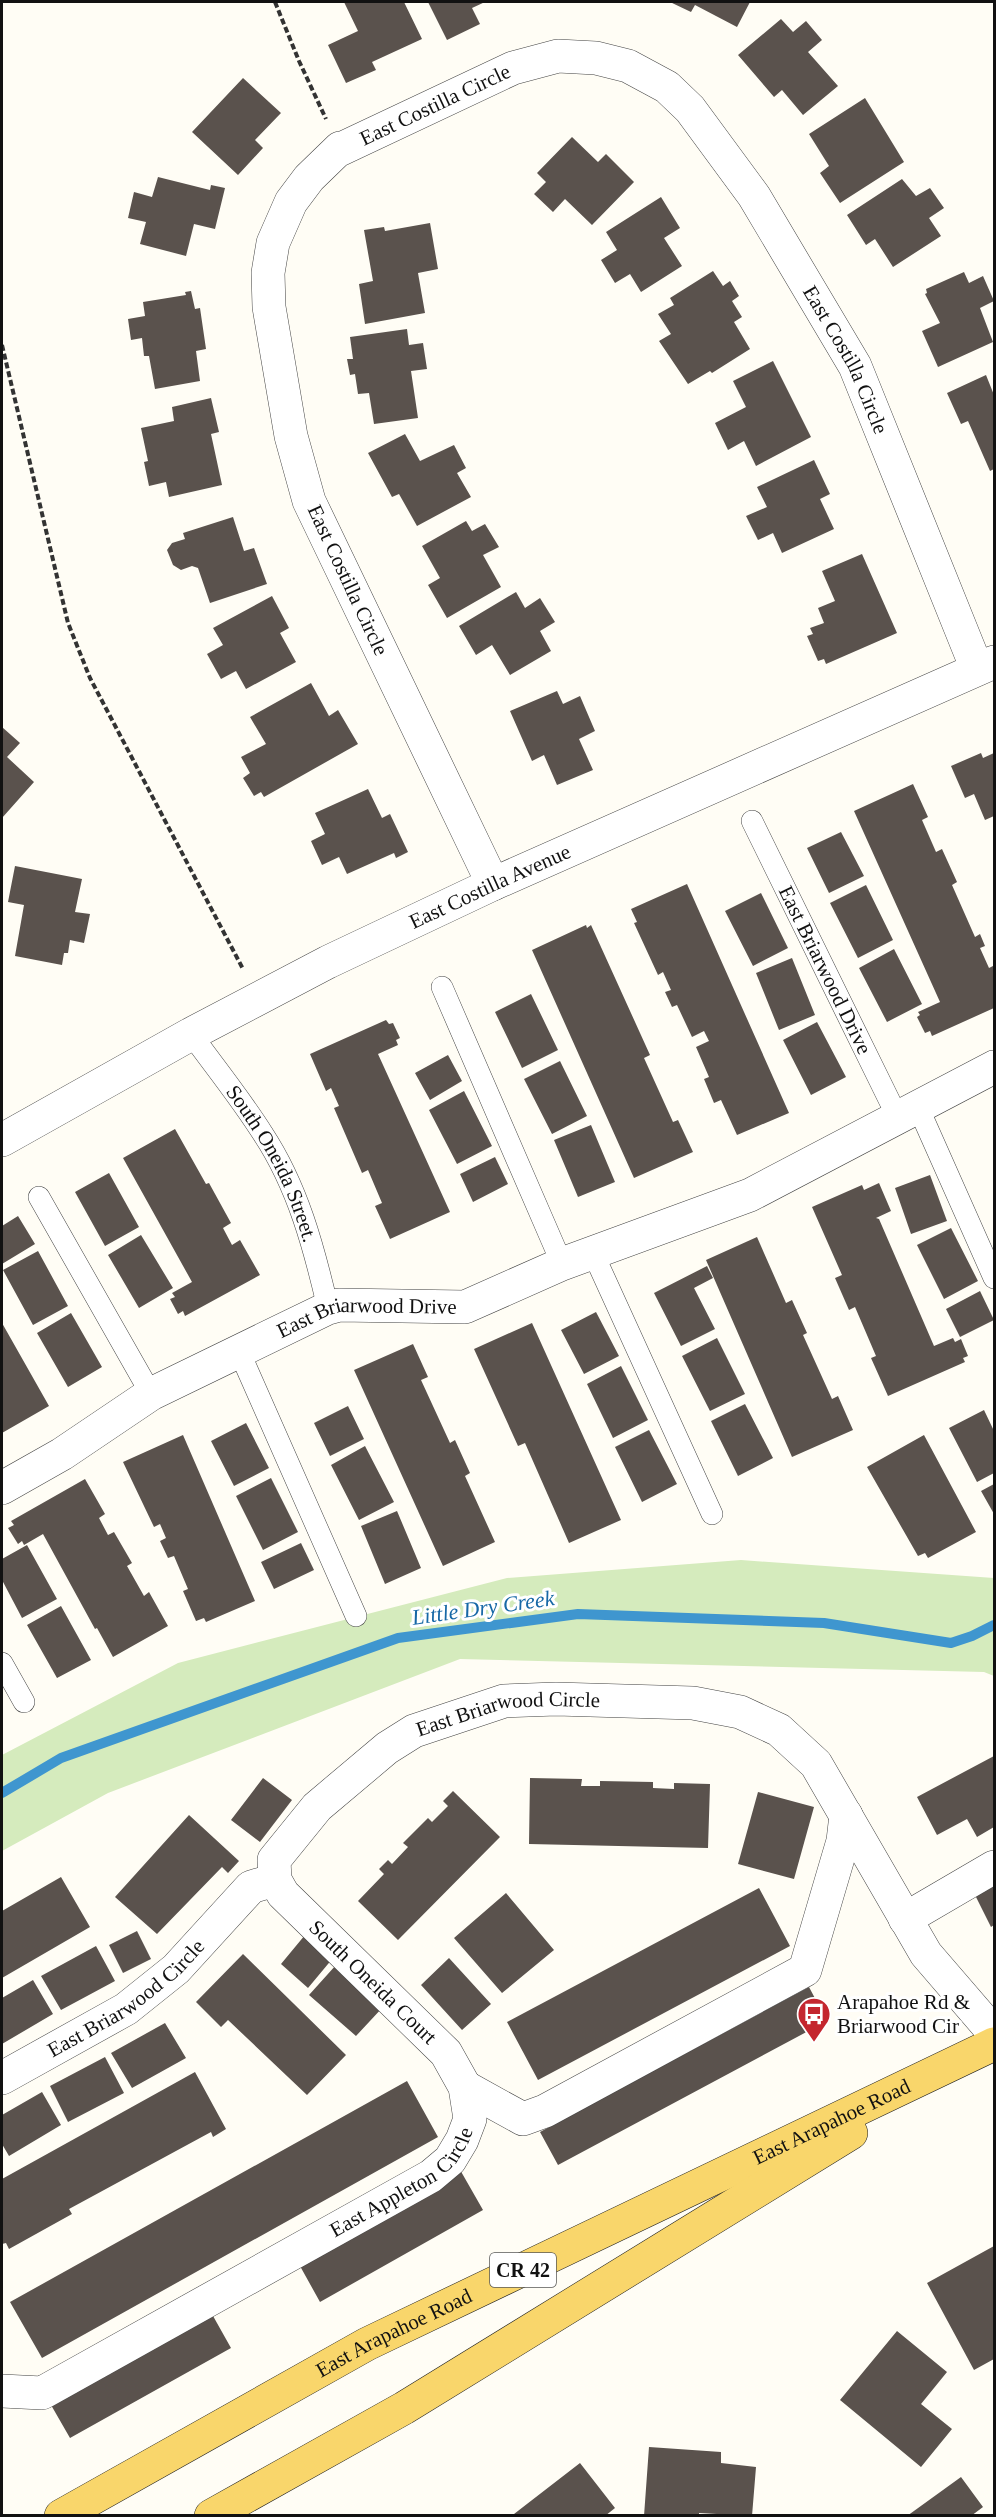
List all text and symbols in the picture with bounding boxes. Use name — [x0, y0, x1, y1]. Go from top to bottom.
street label: East Costilla Circle — [356, 59, 514, 150]
street label: East Costilla Circle — [798, 281, 893, 437]
street label: East Costilla Circle — [303, 501, 393, 659]
street label: East Costilla Avenue — [405, 839, 574, 934]
street label: East Briarwood Drive — [774, 882, 877, 1058]
street label: South Oneida Street. — [221, 1080, 322, 1245]
street label: East Briarwood Drive — [273, 1293, 457, 1343]
water label: Little Dry Creek — [409, 1585, 557, 1630]
street label: East Briarwood Circle — [413, 1687, 600, 1741]
street label: South Oneida Court — [304, 1915, 442, 2049]
street label: East Briarwood Circle — [43, 1934, 209, 2062]
place label: Arapahoe Rd & Briarwood Cir — [837, 1990, 970, 2038]
bus stop icon: Arapahoe Rd & Briarwood Cir — [796, 1996, 832, 2043]
street label: East Arapahoe Road — [749, 2074, 915, 2170]
street label: East Appleton Circle — [326, 2124, 478, 2242]
road number: CR 42 — [490, 2253, 556, 2287]
street label: East Arapahoe Road — [312, 2283, 476, 2382]

